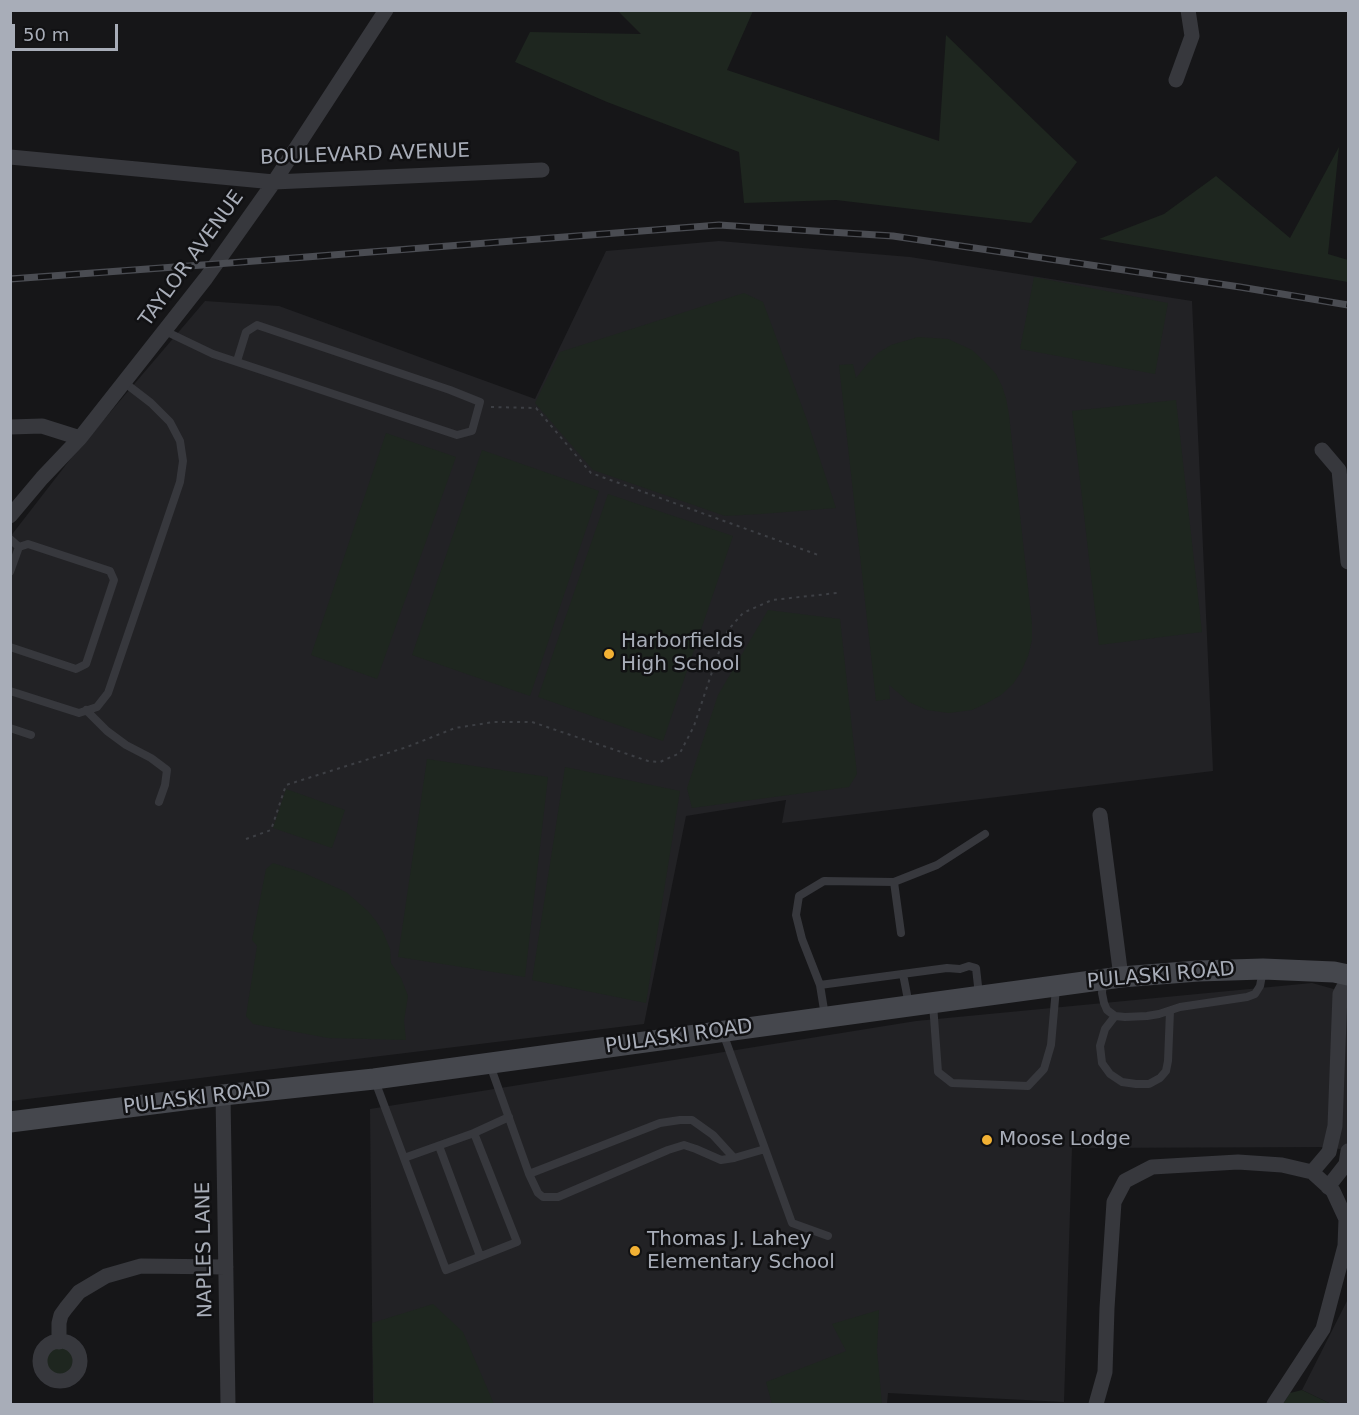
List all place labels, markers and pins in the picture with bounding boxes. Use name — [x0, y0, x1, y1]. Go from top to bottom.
place label: Harborfields High School — [621, 630, 743, 677]
marker: Harborfields High School — [602, 647, 616, 661]
place label: Moose Lodge — [999, 1128, 1131, 1152]
marker: Moose Lodge — [980, 1133, 994, 1147]
place label: Thomas J. Lahey Elementary School — [647, 1228, 835, 1275]
marker: Thomas J. Lahey Elementary School — [628, 1244, 642, 1258]

